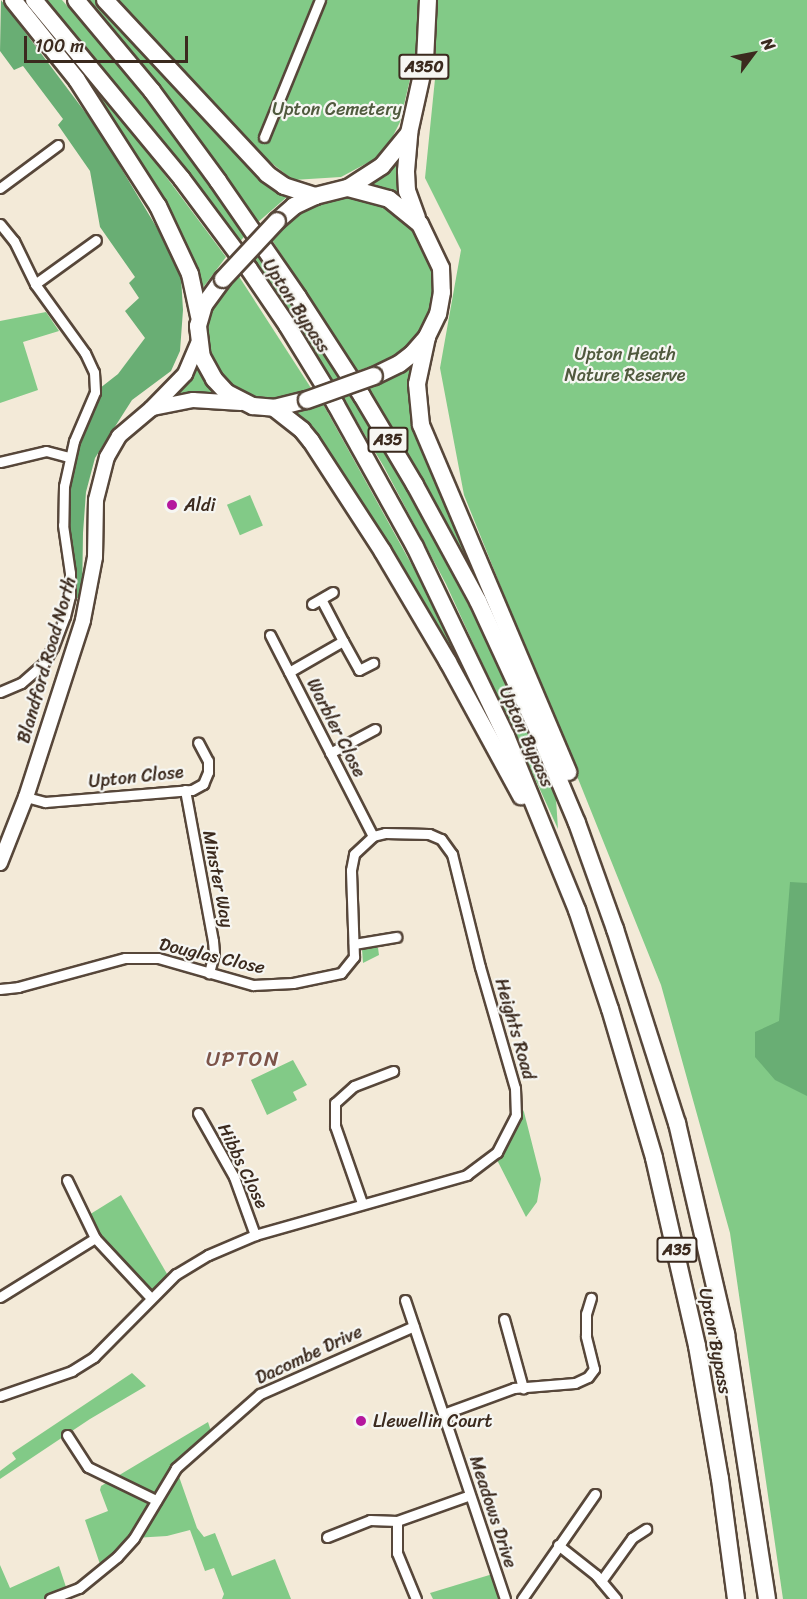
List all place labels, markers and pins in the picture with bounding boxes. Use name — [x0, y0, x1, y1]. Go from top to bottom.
place label: Aldi — [184, 494, 215, 516]
marker: Aldi — [165, 498, 179, 512]
place label: Llewellin Court — [373, 1410, 492, 1432]
marker: Llewellin Court — [354, 1414, 368, 1428]

